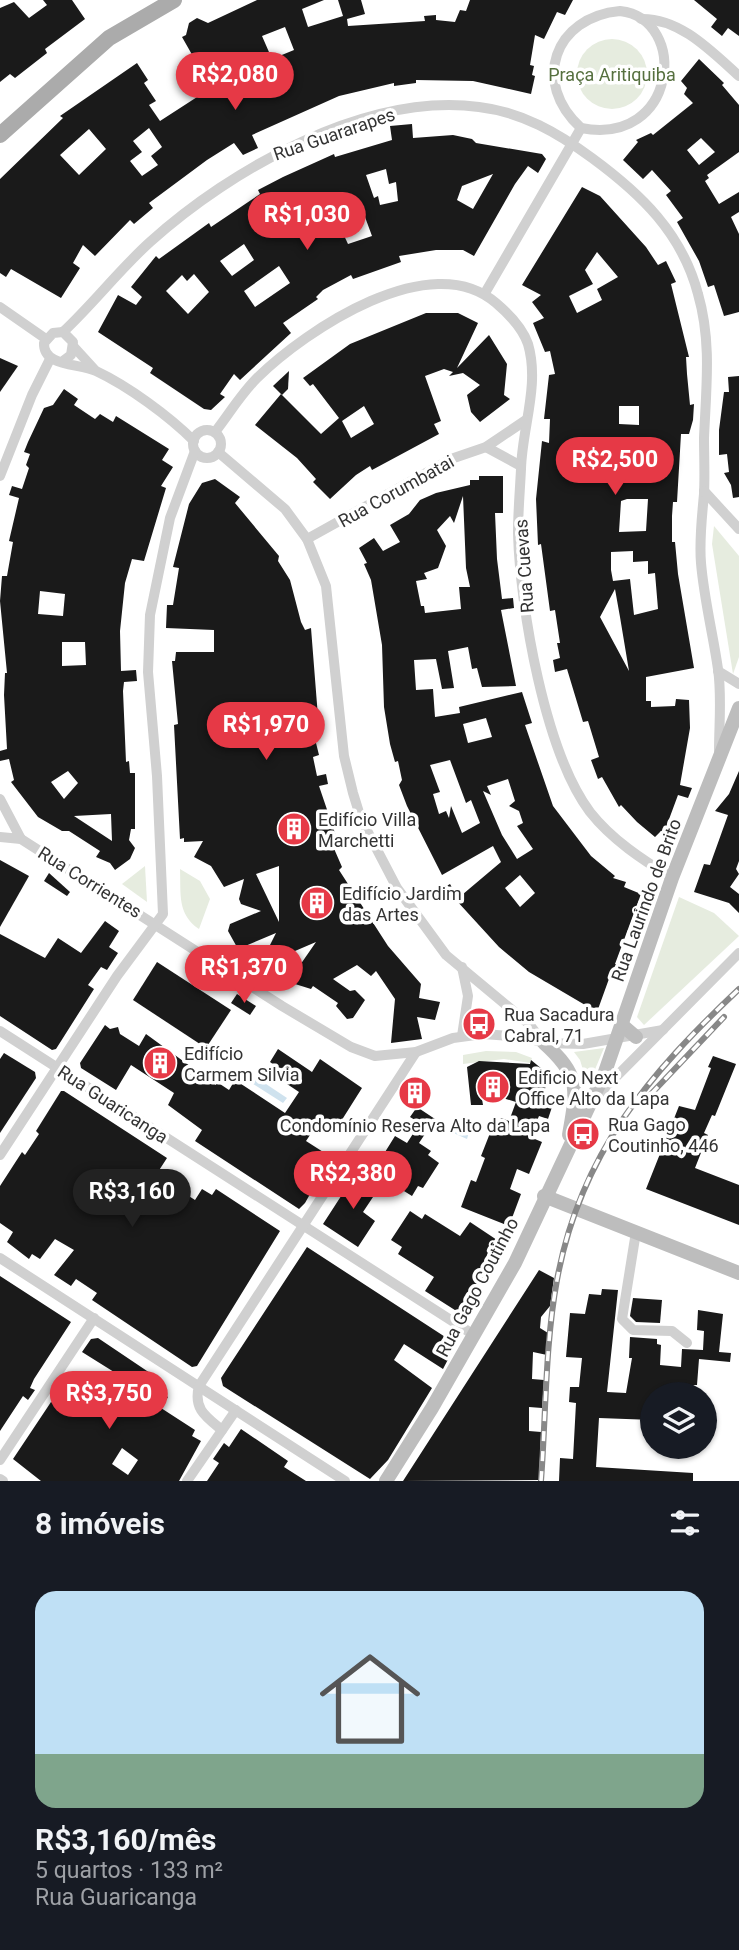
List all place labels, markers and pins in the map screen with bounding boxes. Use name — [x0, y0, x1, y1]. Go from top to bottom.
pin: R$2,080 — [170, 52, 300, 112]
pin: R$1,030 — [242, 192, 372, 252]
pin: R$2,500 — [550, 438, 680, 497]
pin: R$1,970 — [201, 702, 331, 762]
place label: Edifício Villa Marchetti — [318, 809, 416, 851]
building icon: Edifício Villa Marchetti — [275, 810, 313, 848]
place label: Edifício Jardim das Artes — [342, 883, 462, 925]
building icon: Edifício Jardim das Artes — [298, 884, 336, 922]
pin: R$1,370 — [179, 946, 309, 1005]
place label: Rua Sacadura Cabral, 71 — [504, 1004, 615, 1046]
bus stop icon: Rua Sacadura Cabral, 71 — [460, 1005, 498, 1043]
place label: Edifício Carmem Silvia — [184, 1043, 300, 1085]
building icon: Edifício Carmem Silvia — [141, 1044, 179, 1082]
place label: Edificio Next Office Alto da Lapa — [518, 1067, 670, 1109]
building icon: Edificio Next Office Alto da Lapa — [474, 1068, 512, 1106]
building icon: Condomínio Reserva Alto da Lapa — [396, 1074, 434, 1112]
place label: Rua Gago Coutinho, 446 — [608, 1114, 719, 1156]
place label: Condomínio Reserva Alto da Lapa — [280, 1115, 550, 1136]
bus stop icon: Rua Gago Coutinho, 446 — [564, 1115, 602, 1153]
pin: R$2,380 — [288, 1152, 418, 1211]
pin: R$3,160 — [67, 1170, 197, 1229]
pin: R$3,750 — [44, 1372, 174, 1431]

